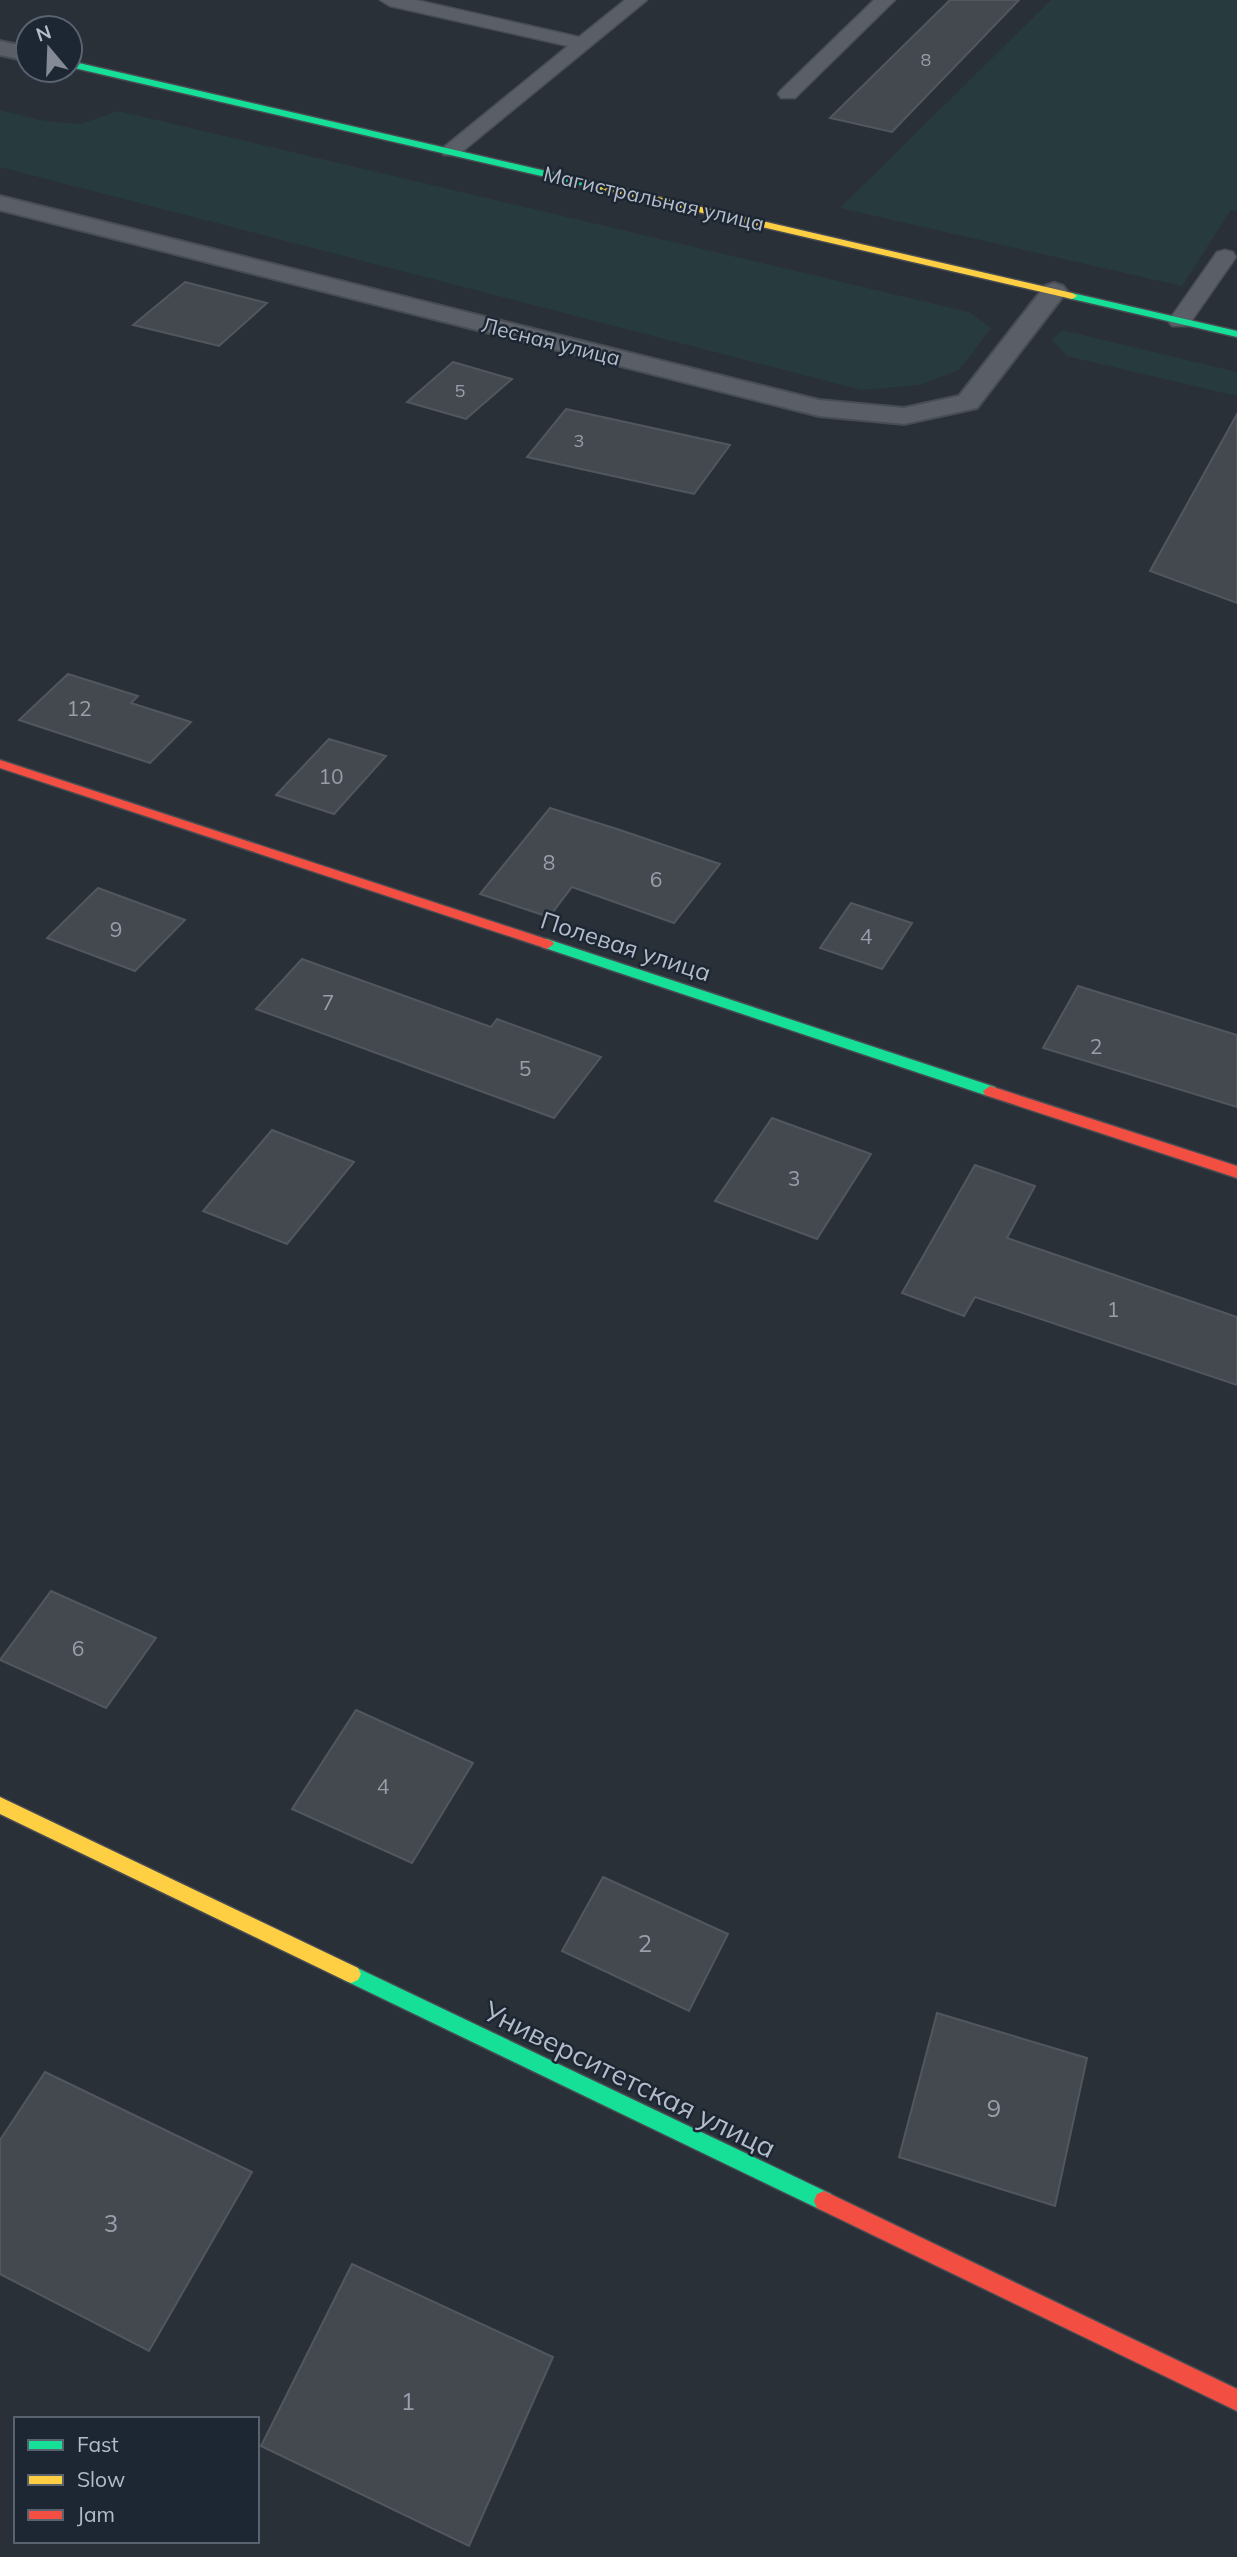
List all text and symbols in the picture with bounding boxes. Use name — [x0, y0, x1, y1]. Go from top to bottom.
north arrow — [14, 14, 84, 84]
text: N — [33, 19, 54, 47]
house number: 8 — [921, 48, 931, 71]
street label: Магистральная улица — [541, 160, 767, 236]
street label: Лесная улица — [479, 311, 623, 371]
house number: 5 — [455, 379, 466, 402]
house number: 3 — [574, 429, 584, 452]
house number: 12 — [66, 695, 92, 721]
house number: 10 — [318, 763, 344, 789]
house number: 8 — [543, 849, 555, 875]
house number: 6 — [650, 866, 662, 892]
street label: Полевая улица — [537, 904, 715, 988]
house number: 9 — [110, 916, 122, 942]
house number: 4 — [860, 923, 873, 949]
house number: 7 — [322, 989, 334, 1015]
house number: 2 — [1090, 1033, 1102, 1059]
house number: 5 — [519, 1055, 531, 1081]
house number: 3 — [788, 1165, 800, 1191]
house number: 1 — [1107, 1296, 1119, 1322]
house number: 6 — [72, 1635, 84, 1661]
house number: 4 — [377, 1773, 390, 1799]
house number: 2 — [638, 1928, 652, 1958]
street label: Университетская улица — [477, 1992, 782, 2165]
house number: 9 — [987, 2093, 1001, 2123]
house number: 3 — [104, 2208, 118, 2238]
house number: 1 — [401, 2386, 415, 2416]
legend — [14, 2417, 259, 2543]
text: Fast — [77, 2431, 119, 2457]
text: Slow — [77, 2466, 125, 2492]
text: Jam — [77, 2501, 115, 2527]

